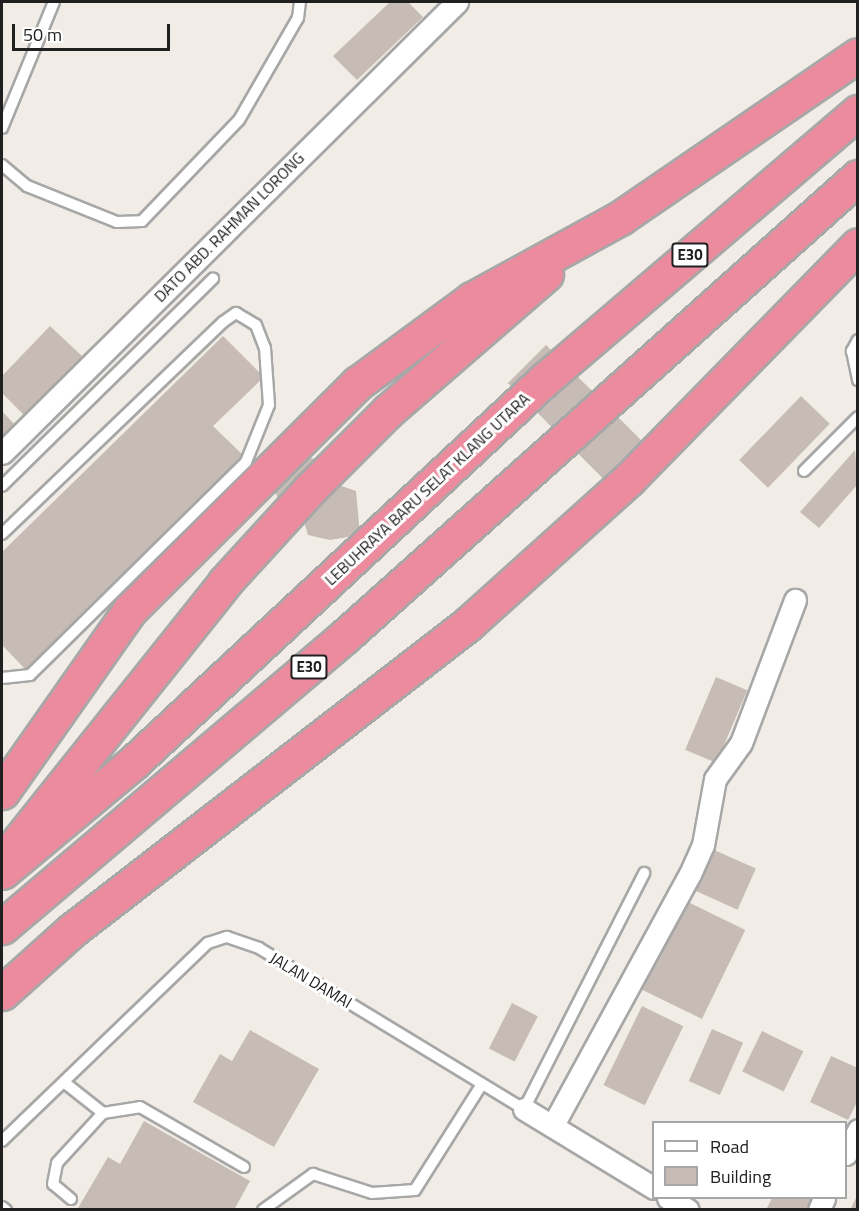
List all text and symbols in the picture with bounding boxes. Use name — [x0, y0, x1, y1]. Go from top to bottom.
scale bar — [15, 12, 172, 50]
text: 50 m — [23, 21, 62, 48]
street label: DATO ABD. RAHMAN LORONG — [150, 148, 308, 306]
road number: E30 — [670, 243, 710, 267]
street label: LEBUHRAYA BARU SELAT KLANG UTARA — [321, 389, 533, 589]
road number: E30 — [290, 655, 328, 679]
street label: JALAN DAMAI — [267, 948, 355, 1012]
legend — [652, 1121, 847, 1199]
text: Road — [710, 1133, 749, 1160]
text: Building — [710, 1163, 771, 1190]

